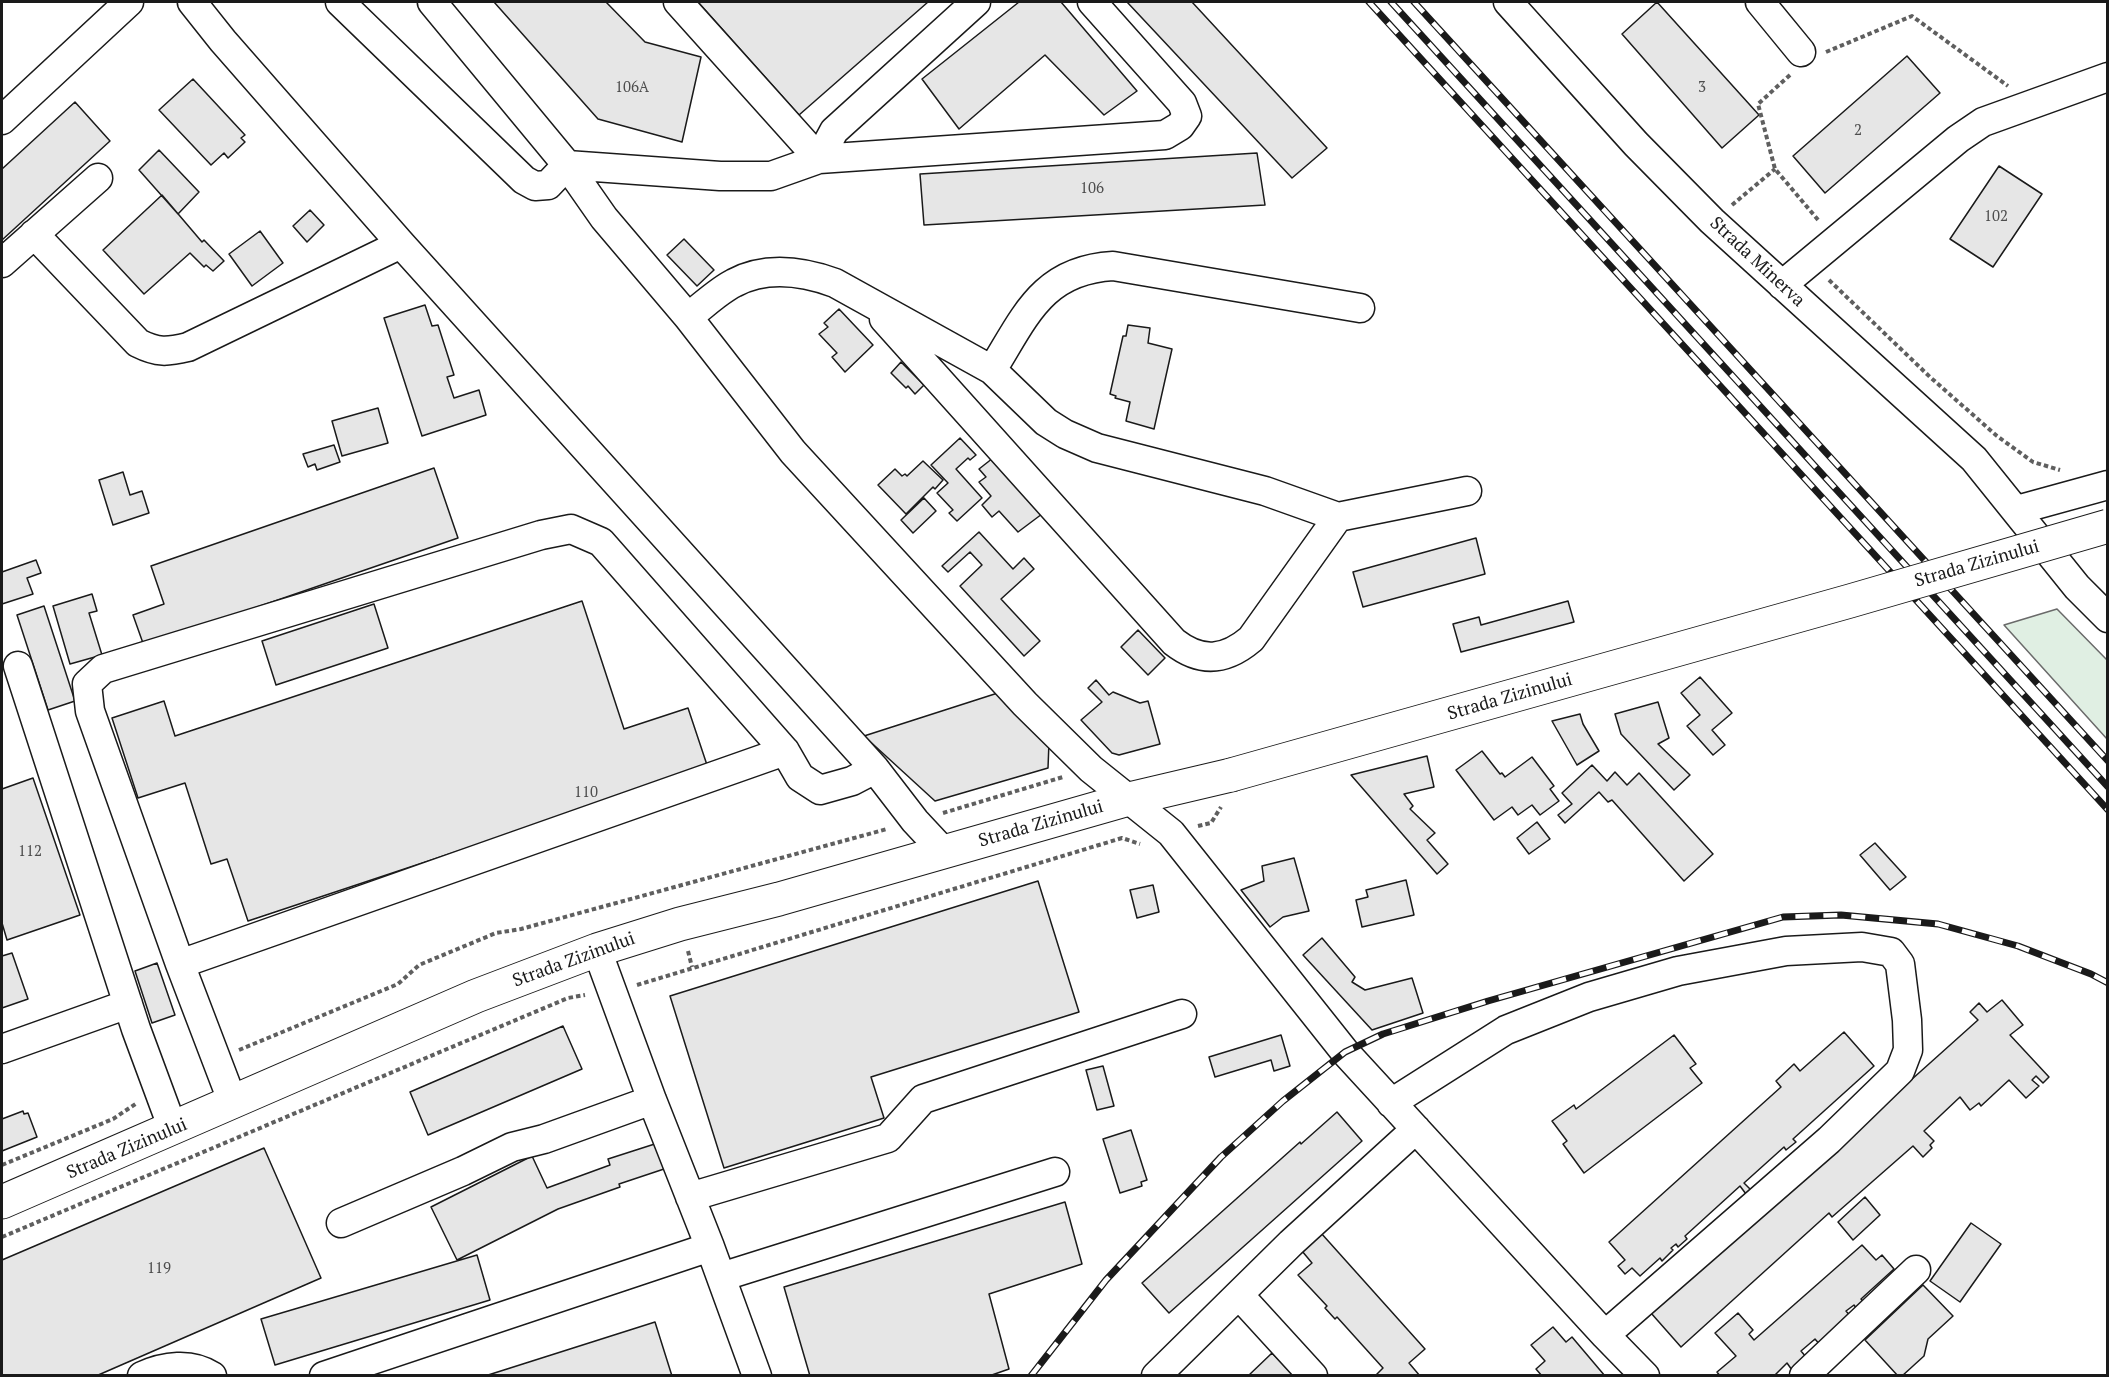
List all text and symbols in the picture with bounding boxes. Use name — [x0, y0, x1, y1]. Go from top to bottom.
house number: 106A — [615, 79, 649, 97]
house number: 3 — [1698, 79, 1706, 97]
house number: 2 — [1854, 122, 1862, 140]
house number: 106 — [1080, 180, 1104, 198]
house number: 102 — [1984, 208, 2008, 226]
street label: Strada Minerva — [1705, 213, 1809, 311]
street label: Strada Zizinului — [1912, 536, 2042, 592]
street label: Strada Zizinului — [1445, 669, 1575, 725]
house number: 110 — [574, 784, 598, 802]
street label: Strada Zizinului — [976, 796, 1106, 852]
house number: 112 — [18, 843, 42, 861]
street label: Strada Zizinului — [510, 928, 638, 992]
street label: Strada Zizinului — [64, 1114, 190, 1184]
house number: 119 — [147, 1260, 171, 1278]

